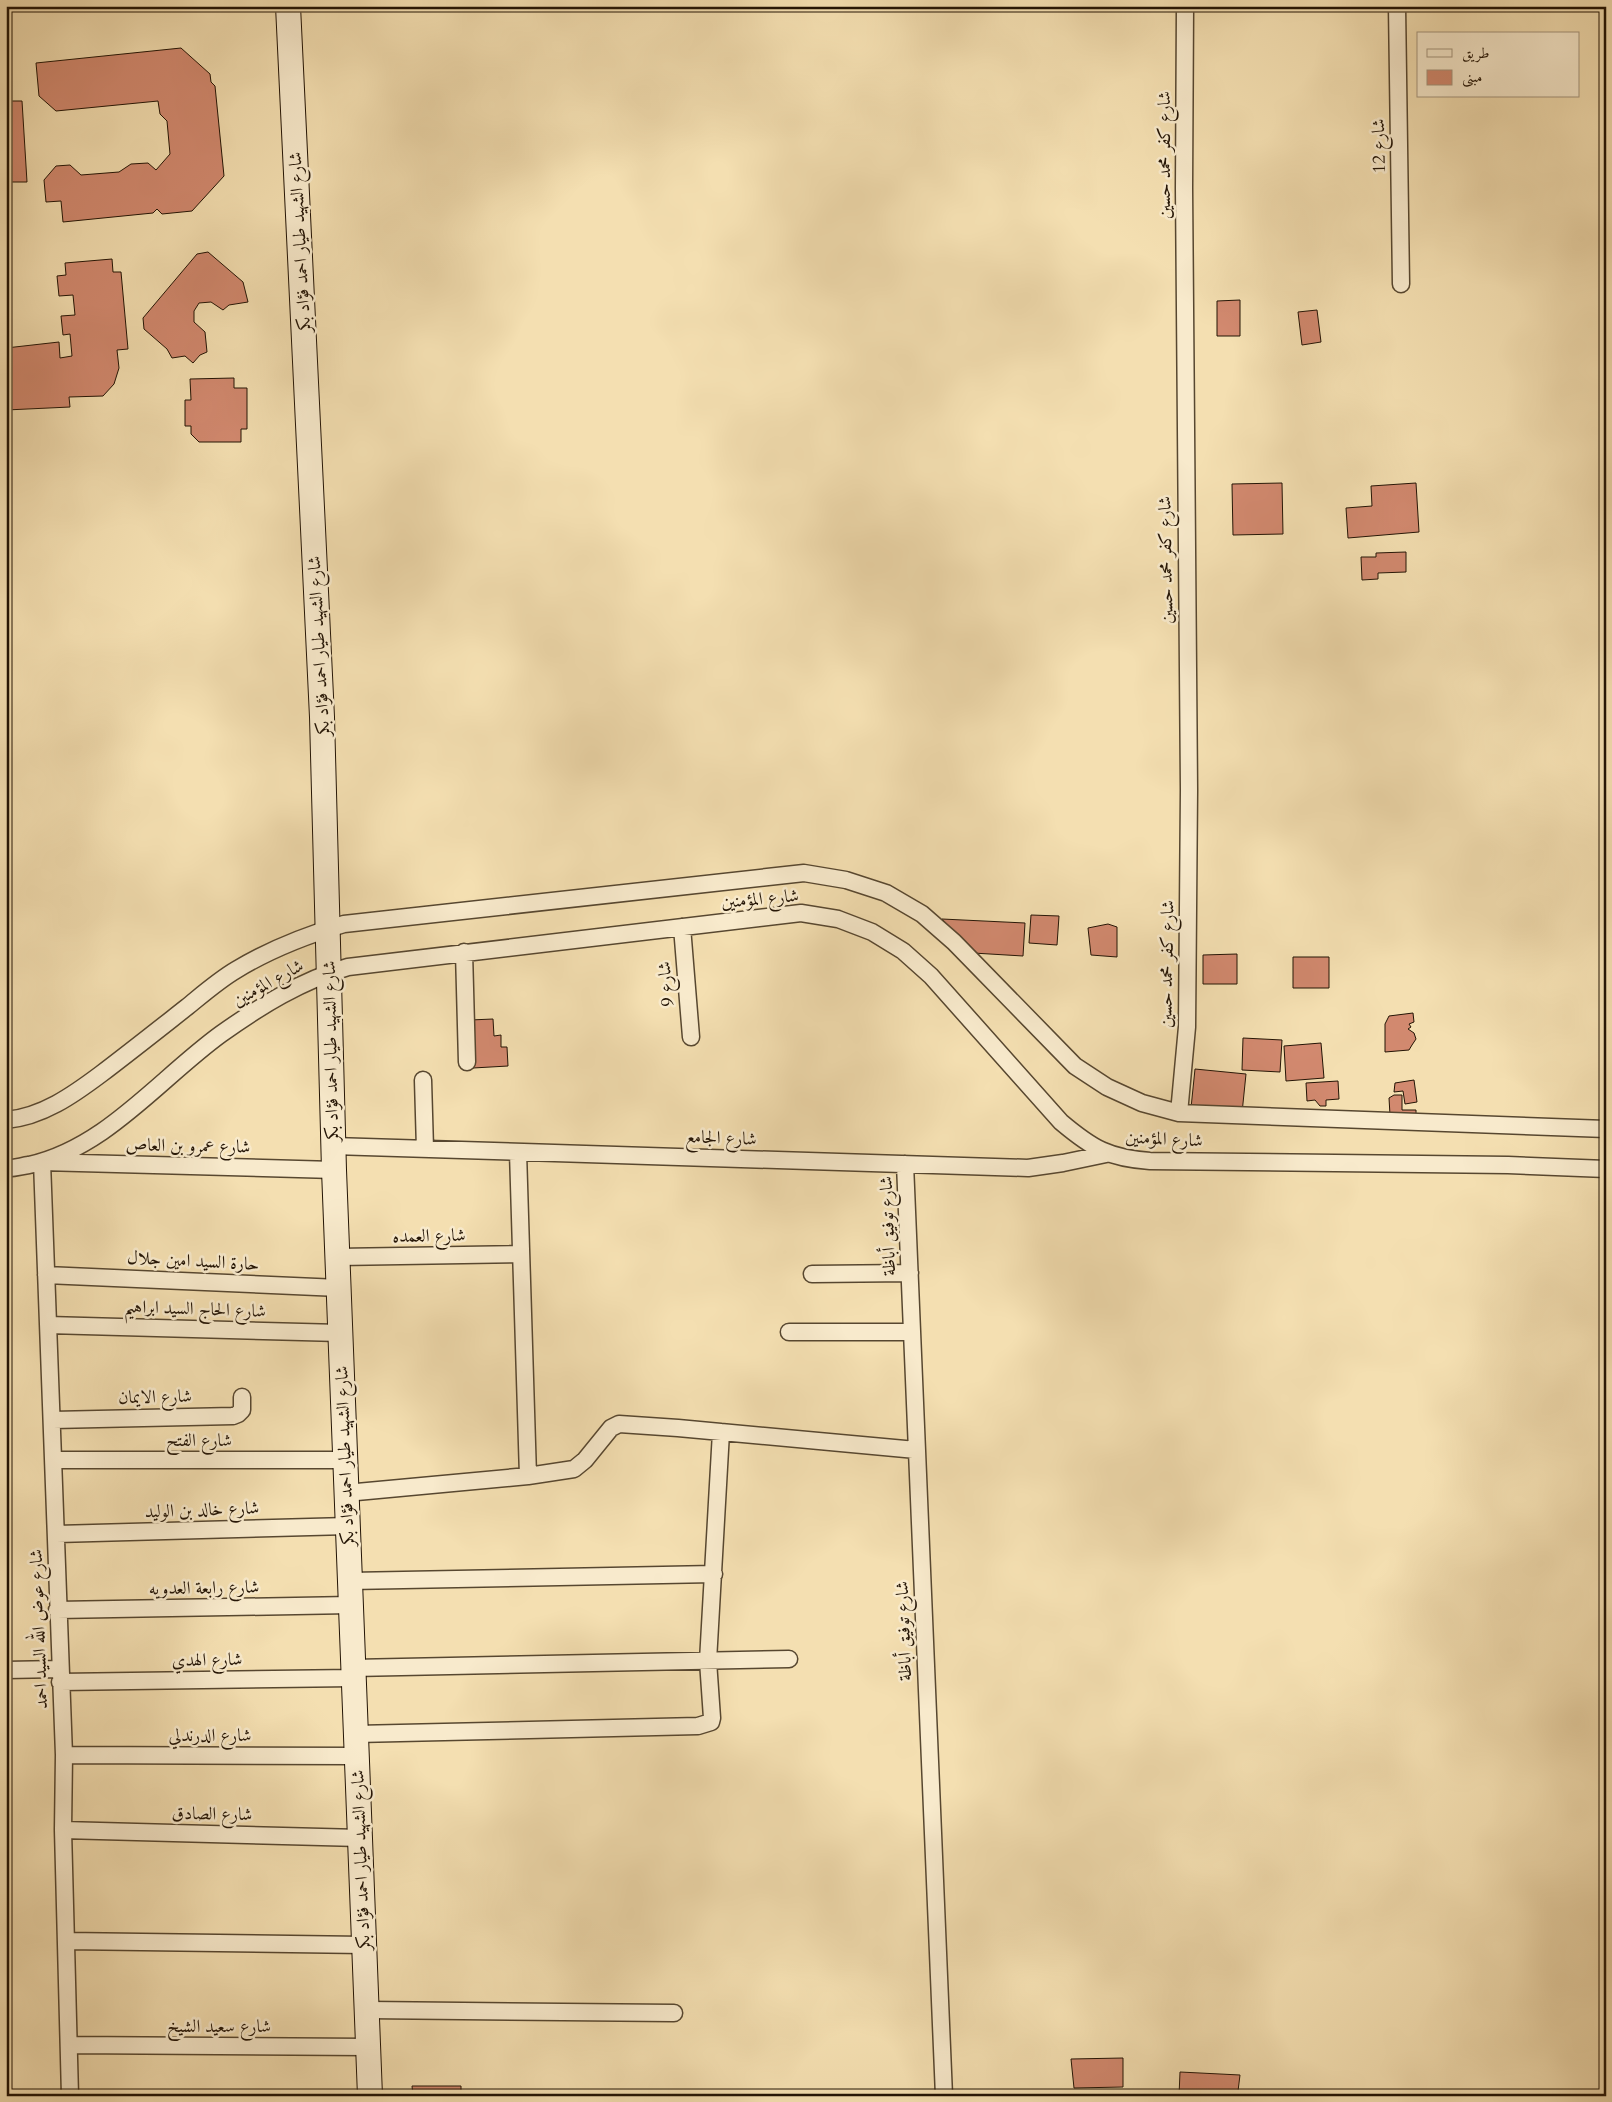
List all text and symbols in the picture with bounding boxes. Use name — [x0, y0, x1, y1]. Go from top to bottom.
legend — [1417, 32, 1580, 98]
text: طريق — [1462, 43, 1489, 63]
text: مبنى — [1462, 67, 1482, 88]
street label: شارع كفر محمد حسين — [1152, 91, 1179, 219]
street label: شارع 12 — [1366, 118, 1394, 173]
street label: شارع الشهيد طيار احمد فؤاد بكر — [283, 151, 319, 335]
street label: شارع كفر محمد حسين — [1152, 496, 1182, 624]
street label: شارع الشهيد طيار احمد فؤاد بكر — [302, 555, 338, 739]
street label: شارع المؤمنين — [720, 883, 800, 917]
street label: شارع كفر محمد حسين — [1153, 900, 1183, 1028]
street label: شارع المؤمنين — [228, 953, 309, 1015]
street label: شارع الشهيد طيار احمد فؤاد بكر — [317, 960, 347, 1144]
street label: شارع 9 — [652, 960, 682, 1008]
street label: شارع الجامع — [685, 1124, 757, 1155]
street label: شارع المؤمنين — [1124, 1124, 1203, 1156]
street label: شارع عمرو بن العاص — [125, 1132, 251, 1162]
street label: شارع توفيق أباظة — [873, 1176, 904, 1276]
street label: شارع العمده — [392, 1223, 466, 1251]
street label: حارة السيد امين جلال — [126, 1245, 260, 1277]
street label: شارع الحاج السيد ابراهيم — [124, 1294, 266, 1329]
street label: شارع الشهيد طيار احمد فؤاد بكر — [329, 1365, 363, 1549]
street label: شارع الايمان — [118, 1384, 192, 1412]
street label: شارع الفتح — [166, 1428, 232, 1456]
street label: شارع خالد بن الوليد — [144, 1496, 260, 1526]
street label: شارع عوض الله السيد احمد — [22, 1549, 56, 1709]
street label: شارع رابعة العدويه — [148, 1575, 260, 1603]
street label: شارع توفيق أباظة — [889, 1581, 920, 1681]
street label: شارع الهدي — [171, 1647, 243, 1675]
street label: شارع الدرندلي — [168, 1723, 252, 1750]
street label: شارع الشهيد طيار احمد فؤاد بكر — [345, 1769, 379, 1953]
street label: شارع الصادق — [171, 1801, 253, 1829]
street label: شارع سعيد الشيخ — [167, 2014, 271, 2042]

